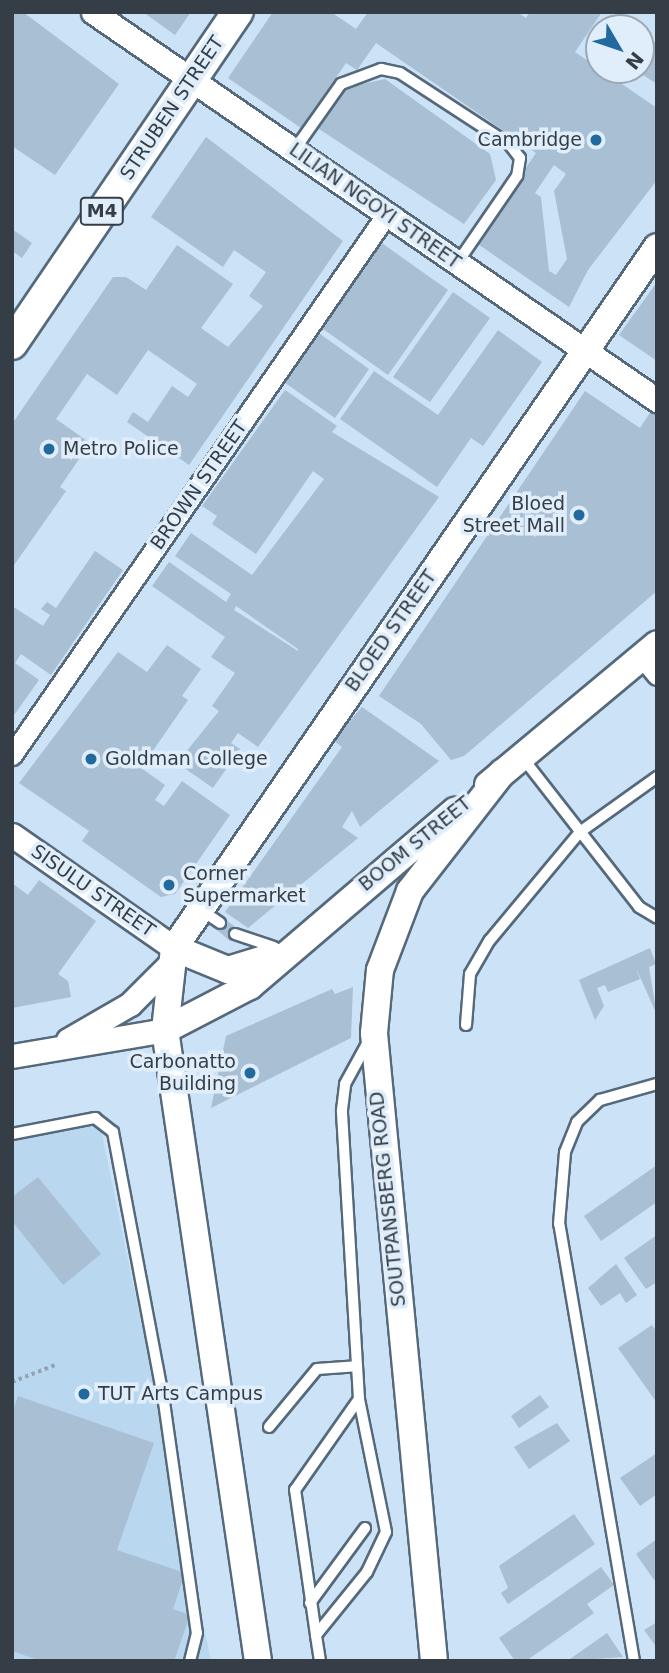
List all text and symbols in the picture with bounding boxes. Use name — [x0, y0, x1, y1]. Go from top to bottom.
north arrow — [585, 14, 655, 84]
street label: STRUBEN STREET — [115, 32, 229, 184]
text: N — [621, 48, 648, 74]
place label: Cambridge — [478, 129, 582, 151]
marker: Cambridge — [588, 132, 604, 148]
street label: LILIAN NGOYI STREET — [285, 138, 465, 274]
road number: M4 — [79, 196, 125, 226]
street label: BROWN STREET — [146, 416, 252, 554]
place label: Metro Police — [63, 438, 179, 460]
marker: Metro Police — [41, 441, 57, 457]
place label: Bloed Street Mall — [463, 493, 565, 537]
marker: Bloed Street Mall — [571, 507, 587, 523]
street label: BLOED STREET — [341, 566, 441, 696]
place label: Goldman College — [105, 748, 268, 770]
marker: Goldman College — [83, 751, 99, 767]
street label: BOOM STREET — [354, 792, 476, 896]
street label: SISULU STREET — [27, 840, 159, 942]
place label: Corner Supermarket — [183, 863, 306, 907]
marker: Corner Supermarket — [161, 877, 177, 893]
place label: Carbonatto Building — [129, 1051, 236, 1095]
marker: Carbonatto Building — [242, 1065, 258, 1081]
street label: SOUTPANSBERG ROAD — [365, 1090, 411, 1308]
place label: TUT Arts Campus — [98, 1383, 263, 1405]
marker: TUT Arts Campus — [76, 1386, 92, 1402]

